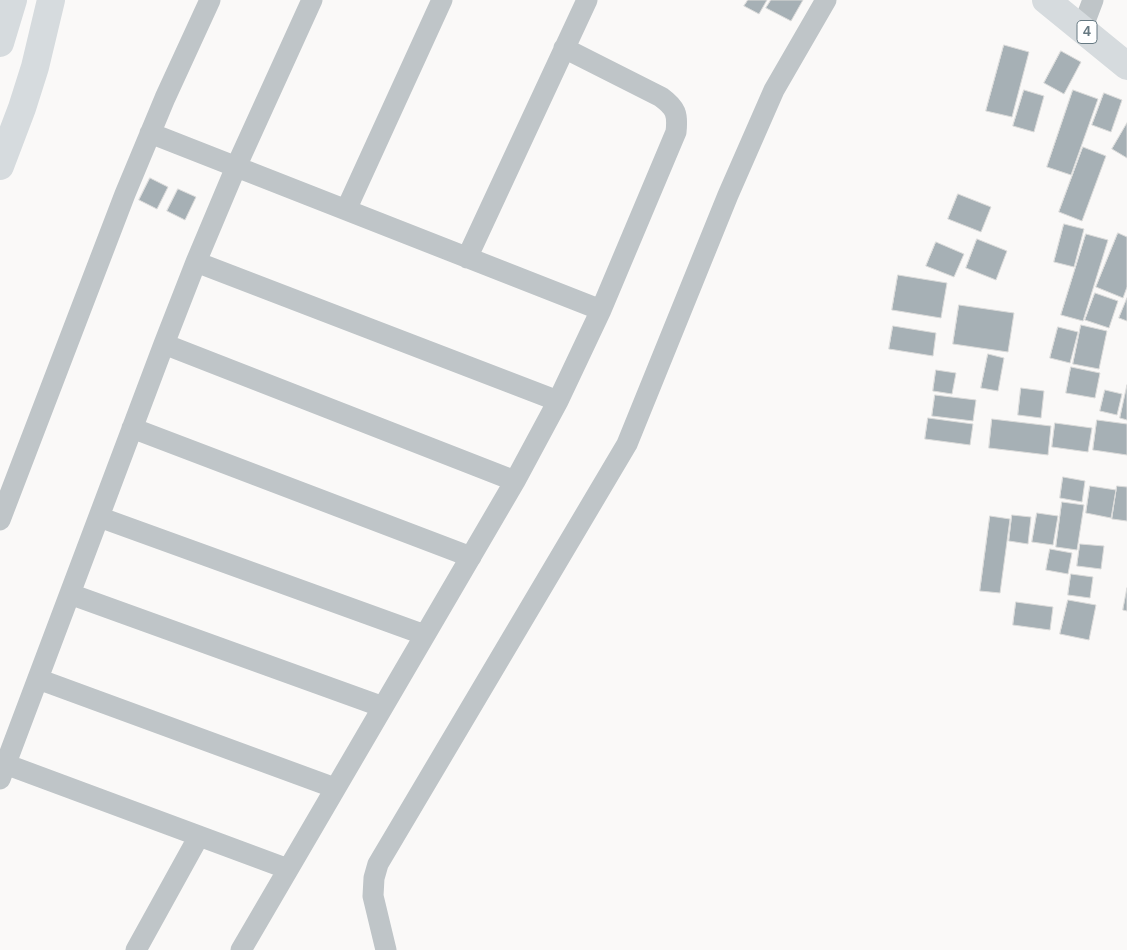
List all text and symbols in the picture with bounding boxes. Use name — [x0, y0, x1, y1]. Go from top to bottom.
road number: 4 — [1077, 21, 1097, 44]

